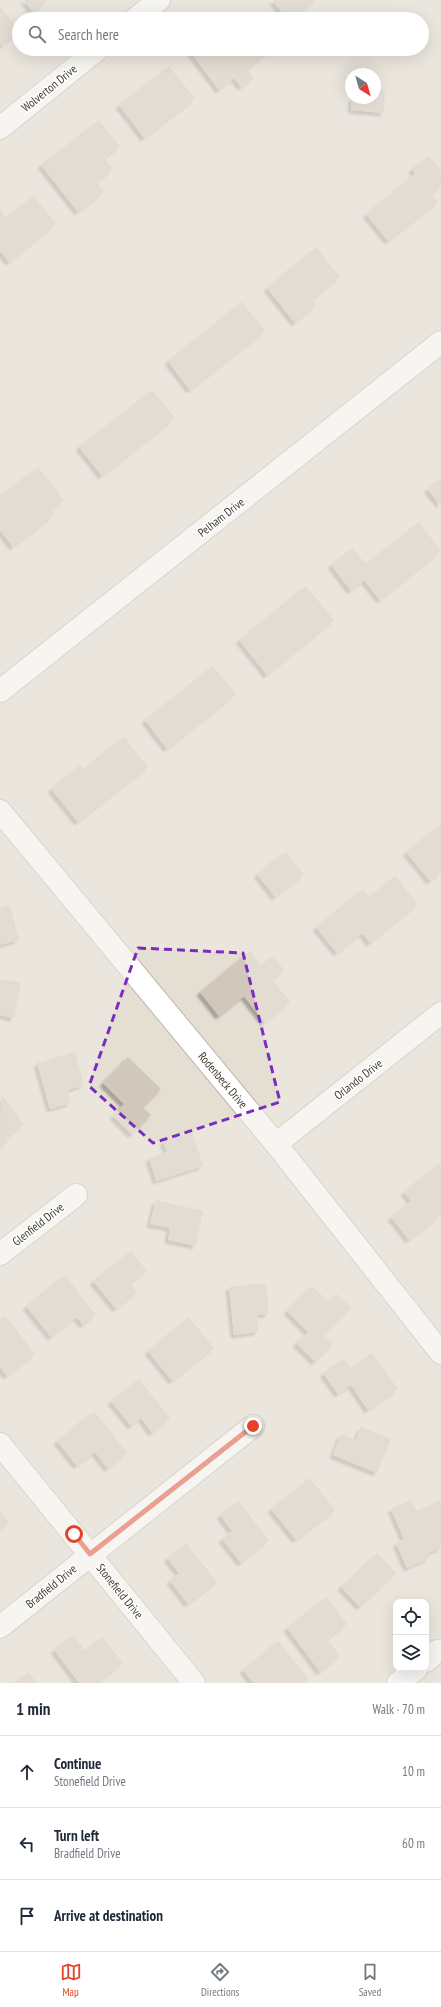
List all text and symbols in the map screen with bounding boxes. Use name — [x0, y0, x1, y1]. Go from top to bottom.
search box — [12, 12, 429, 56]
icon: search — [26, 23, 48, 45]
text: Search here — [58, 25, 119, 44]
street label: Wolverton Drive — [18, 61, 80, 115]
north arrow — [345, 68, 381, 104]
street label: Pelham Drive — [195, 494, 247, 540]
street label: Rodenbeck Drive — [195, 1049, 251, 1111]
street label: Orlando Drive — [331, 1055, 385, 1103]
street label: Glenfield Drive — [9, 1199, 67, 1249]
route end — [244, 1417, 262, 1435]
route start — [65, 1525, 83, 1543]
street label: Bradfield Drive — [22, 1561, 80, 1611]
street label: Stonefield Drive — [93, 1561, 147, 1622]
map controls — [393, 1599, 429, 1671]
button: locate — [393, 1599, 429, 1635]
button: layers — [393, 1635, 429, 1671]
text: 1 min — [16, 1698, 50, 1720]
text: Walk · 70 m — [373, 1701, 425, 1718]
text: Continue — [54, 1754, 101, 1773]
icon: ahead — [16, 1761, 38, 1783]
text: 10 m — [402, 1763, 425, 1780]
text: Stonefield Drive — [54, 1773, 126, 1790]
text: Turn left — [54, 1826, 99, 1845]
icon: left — [16, 1833, 38, 1855]
text: 60 m — [402, 1835, 425, 1852]
text: Bradfield Drive — [54, 1845, 121, 1862]
icon: arrive — [16, 1905, 38, 1927]
text: Arrive at destination — [54, 1906, 163, 1925]
tab: Map — [60, 1961, 82, 1999]
tab: Directions — [201, 1961, 239, 1999]
tab: Saved — [359, 1961, 381, 1999]

